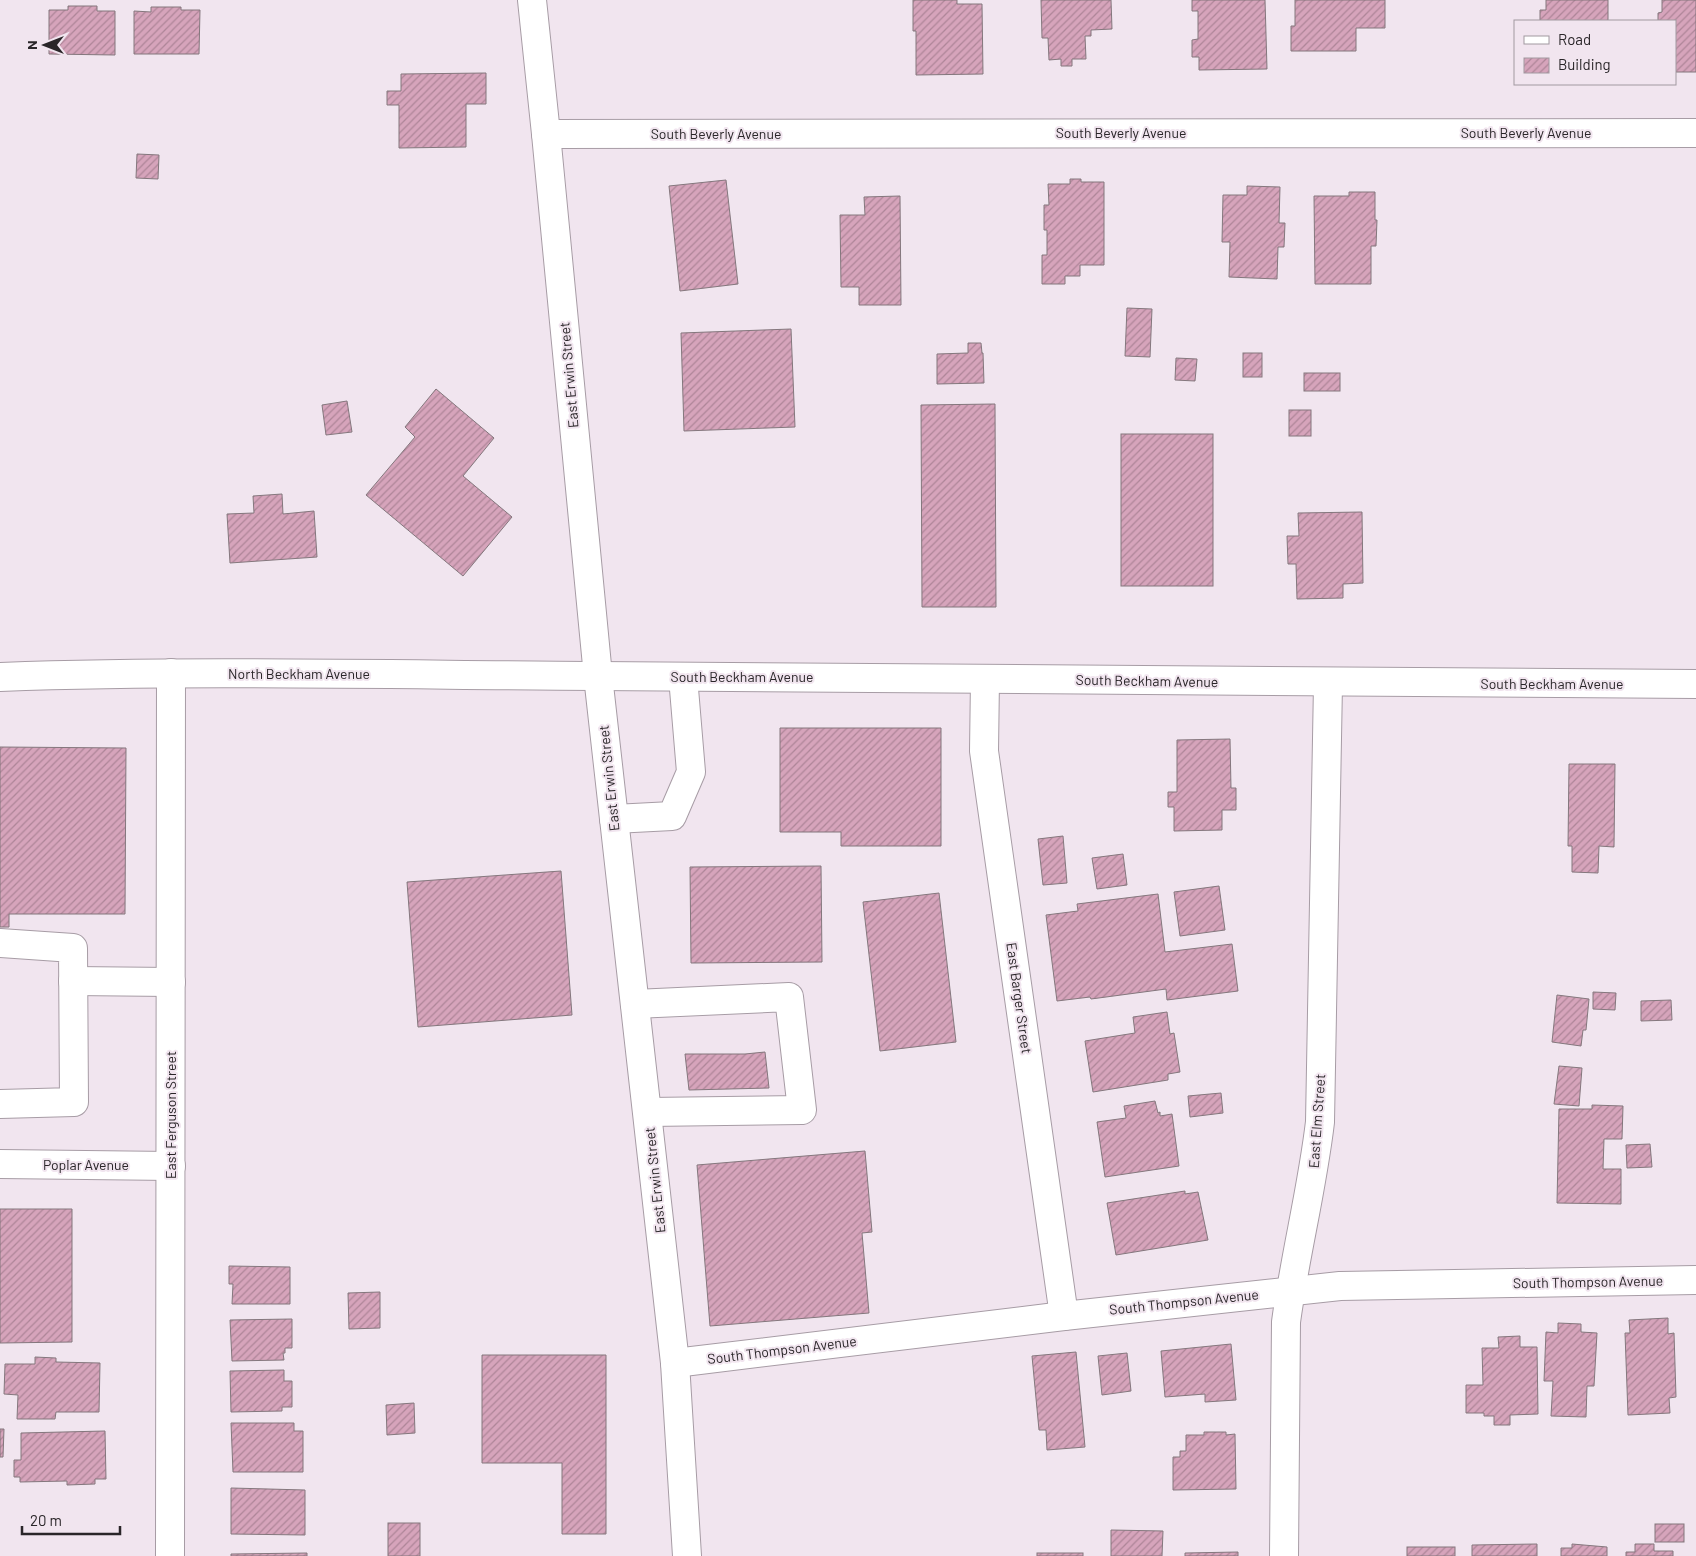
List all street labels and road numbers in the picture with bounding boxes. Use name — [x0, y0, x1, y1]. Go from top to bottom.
street label: South Beverly Avenue — [1056, 124, 1186, 141]
street label: South Beverly Avenue — [1461, 124, 1591, 141]
street label: South Beverly Avenue — [651, 125, 781, 142]
street label: East Erwin Street — [555, 321, 582, 429]
street label: North Beckham Avenue — [228, 665, 370, 682]
street label: South Beckham Avenue — [671, 668, 813, 685]
street label: South Beckham Avenue — [1075, 671, 1219, 690]
street label: South Beckham Avenue — [1481, 675, 1623, 692]
street label: East Erwin Street — [594, 724, 623, 832]
street label: East Barger Street — [1003, 941, 1036, 1055]
street label: East Ferguson Street — [162, 1051, 179, 1179]
street label: East Elm Street — [1305, 1073, 1328, 1169]
street label: East Erwin Street — [640, 1126, 669, 1234]
street label: Poplar Avenue — [43, 1156, 129, 1173]
street label: South Thompson Avenue — [1513, 1272, 1663, 1291]
street label: South Thompson Avenue — [1108, 1285, 1260, 1318]
street label: South Thompson Avenue — [706, 1332, 858, 1367]

